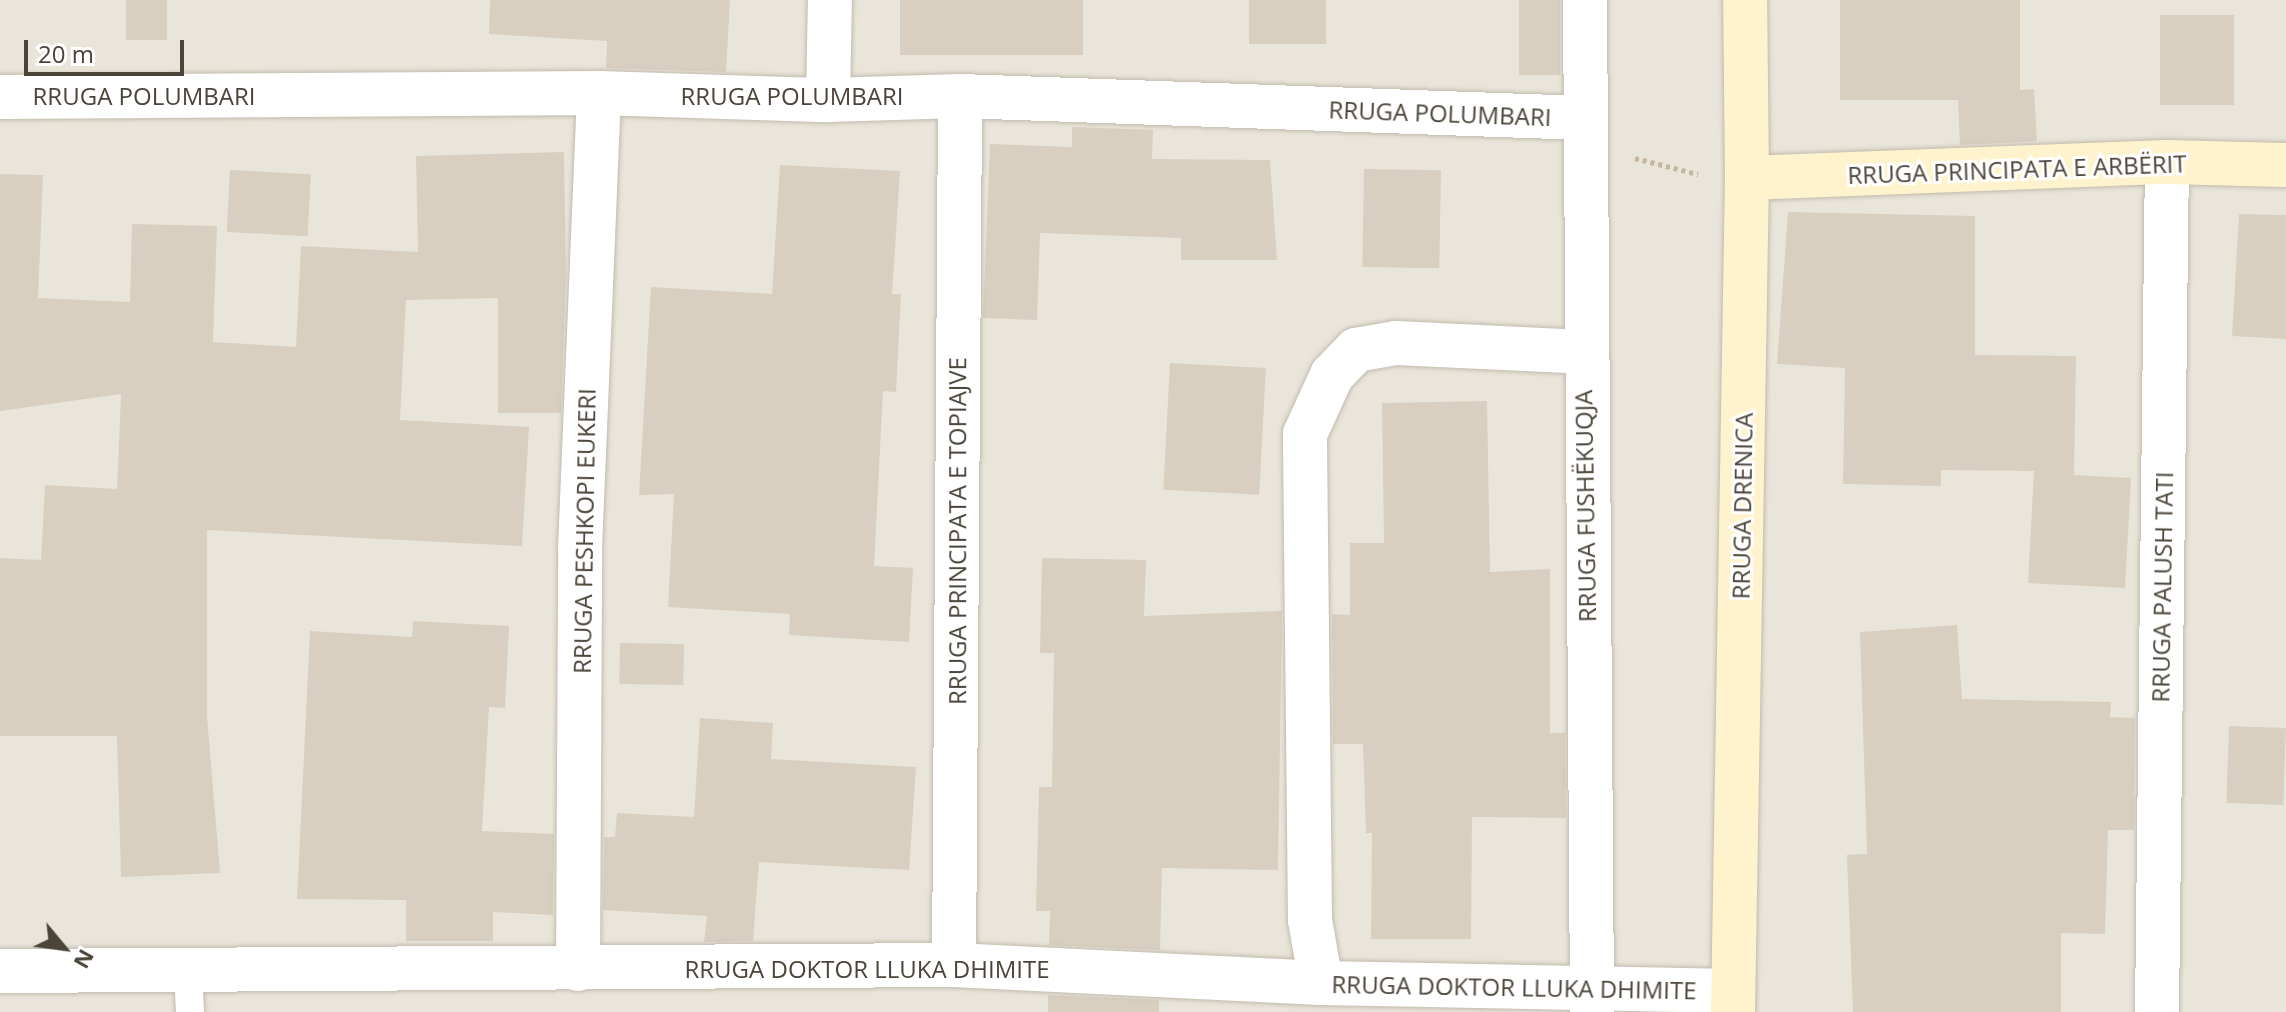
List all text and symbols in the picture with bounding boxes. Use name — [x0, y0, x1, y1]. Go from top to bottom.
scale bar — [28, 24, 188, 74]
text: 20 m — [38, 37, 94, 70]
street label: RRUGA POLUMBARI — [33, 82, 255, 110]
street label: RRUGA POLUMBARI — [681, 82, 903, 110]
street label: RRUGA POLUMBARI — [1328, 95, 1552, 131]
street label: RRUGA PRINCIPATA E ARBËRIT — [1847, 149, 2187, 189]
street label: RRUGA PRINCIPATA E TOPIAJVE — [943, 357, 971, 705]
street label: RRUGA PESHKOPI EUKERI — [567, 388, 601, 674]
street label: RRUGA FUSHËKUQJA — [1569, 389, 1601, 623]
street label: RRUGA DRENICA — [1726, 412, 1758, 600]
street label: RRUGA PALUSH TATI — [2146, 471, 2178, 703]
north arrow — [24, 908, 104, 988]
text: N — [68, 945, 102, 975]
street label: RRUGA DOKTOR LLUKA DHIMITE — [684, 955, 1050, 983]
street label: RRUGA DOKTOR LLUKA DHIMITE — [1331, 969, 1697, 1005]

